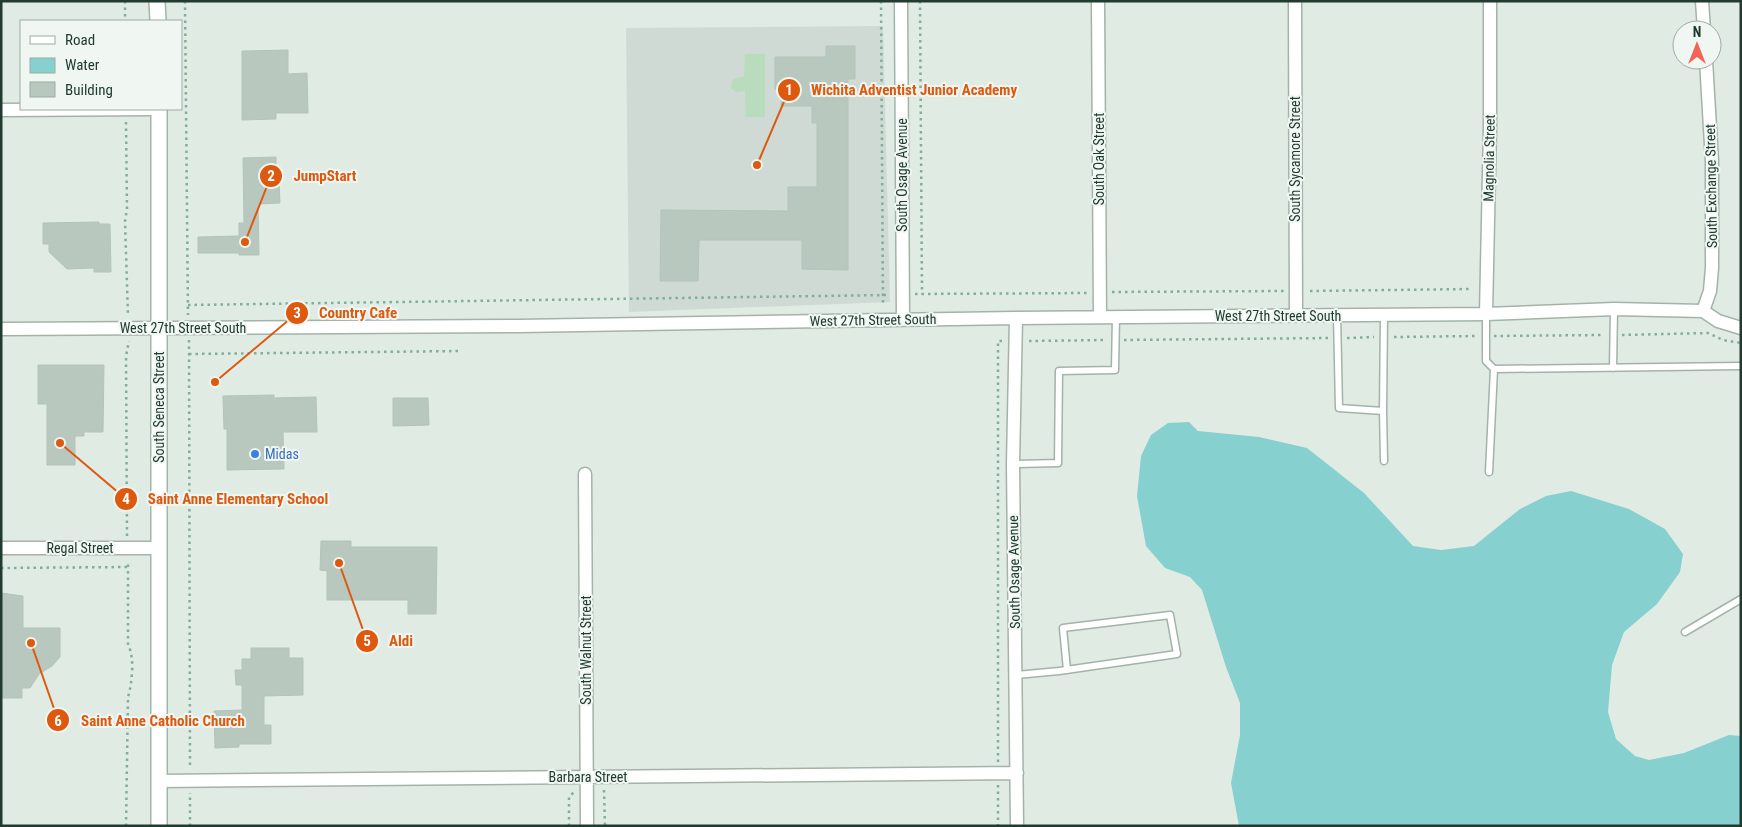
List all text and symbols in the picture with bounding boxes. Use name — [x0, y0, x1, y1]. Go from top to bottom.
legend — [20, 20, 182, 110]
north arrow — [1672, 20, 1722, 70]
text: N — [1693, 24, 1701, 40]
text: Road — [65, 31, 95, 49]
text: Water — [65, 56, 100, 74]
callout: Wichita Adventist Junior Academy — [776, 75, 1028, 105]
text: Building — [65, 81, 113, 99]
text: 1 — [785, 81, 793, 99]
text: Wichita Adventist Junior Academy — [811, 81, 1017, 99]
street label: South Sycamore Street — [1287, 96, 1303, 222]
street label: South Oak Street — [1091, 113, 1107, 205]
street label: Magnolia Street — [1480, 114, 1498, 202]
street label: South Osage Avenue — [894, 118, 910, 232]
street label: South Exchange Street — [1702, 124, 1720, 248]
callout: JumpStart — [258, 161, 366, 191]
text: 2 — [267, 167, 275, 185]
text: JumpStart — [294, 167, 357, 185]
callout: Country Cafe — [284, 298, 407, 328]
text: 3 — [293, 304, 301, 322]
text: Country Cafe — [319, 304, 397, 322]
street label: West 27th Street South — [1215, 308, 1341, 324]
street label: West 27th Street South — [810, 311, 936, 329]
street label: West 27th Street South — [120, 320, 246, 336]
street label: South Seneca Street — [151, 351, 167, 463]
place label: Midas — [265, 446, 299, 462]
marker: Midas — [249, 448, 261, 460]
callout: Saint Anne Elementary School — [113, 484, 338, 514]
text: 4 — [122, 490, 130, 508]
text: Saint Anne Elementary School — [148, 490, 328, 508]
street label: South Osage Avenue — [1005, 515, 1023, 629]
street label: Regal Street — [47, 540, 113, 556]
street label: South Walnut Street — [578, 595, 594, 705]
callout: Aldi — [354, 626, 423, 656]
text: 5 — [363, 632, 371, 650]
text: Aldi — [389, 632, 413, 650]
callout: Saint Anne Catholic Church — [46, 705, 255, 735]
text: 6 — [54, 712, 62, 730]
text: Saint Anne Catholic Church — [81, 712, 245, 730]
street label: Barbara Street — [549, 769, 627, 785]

